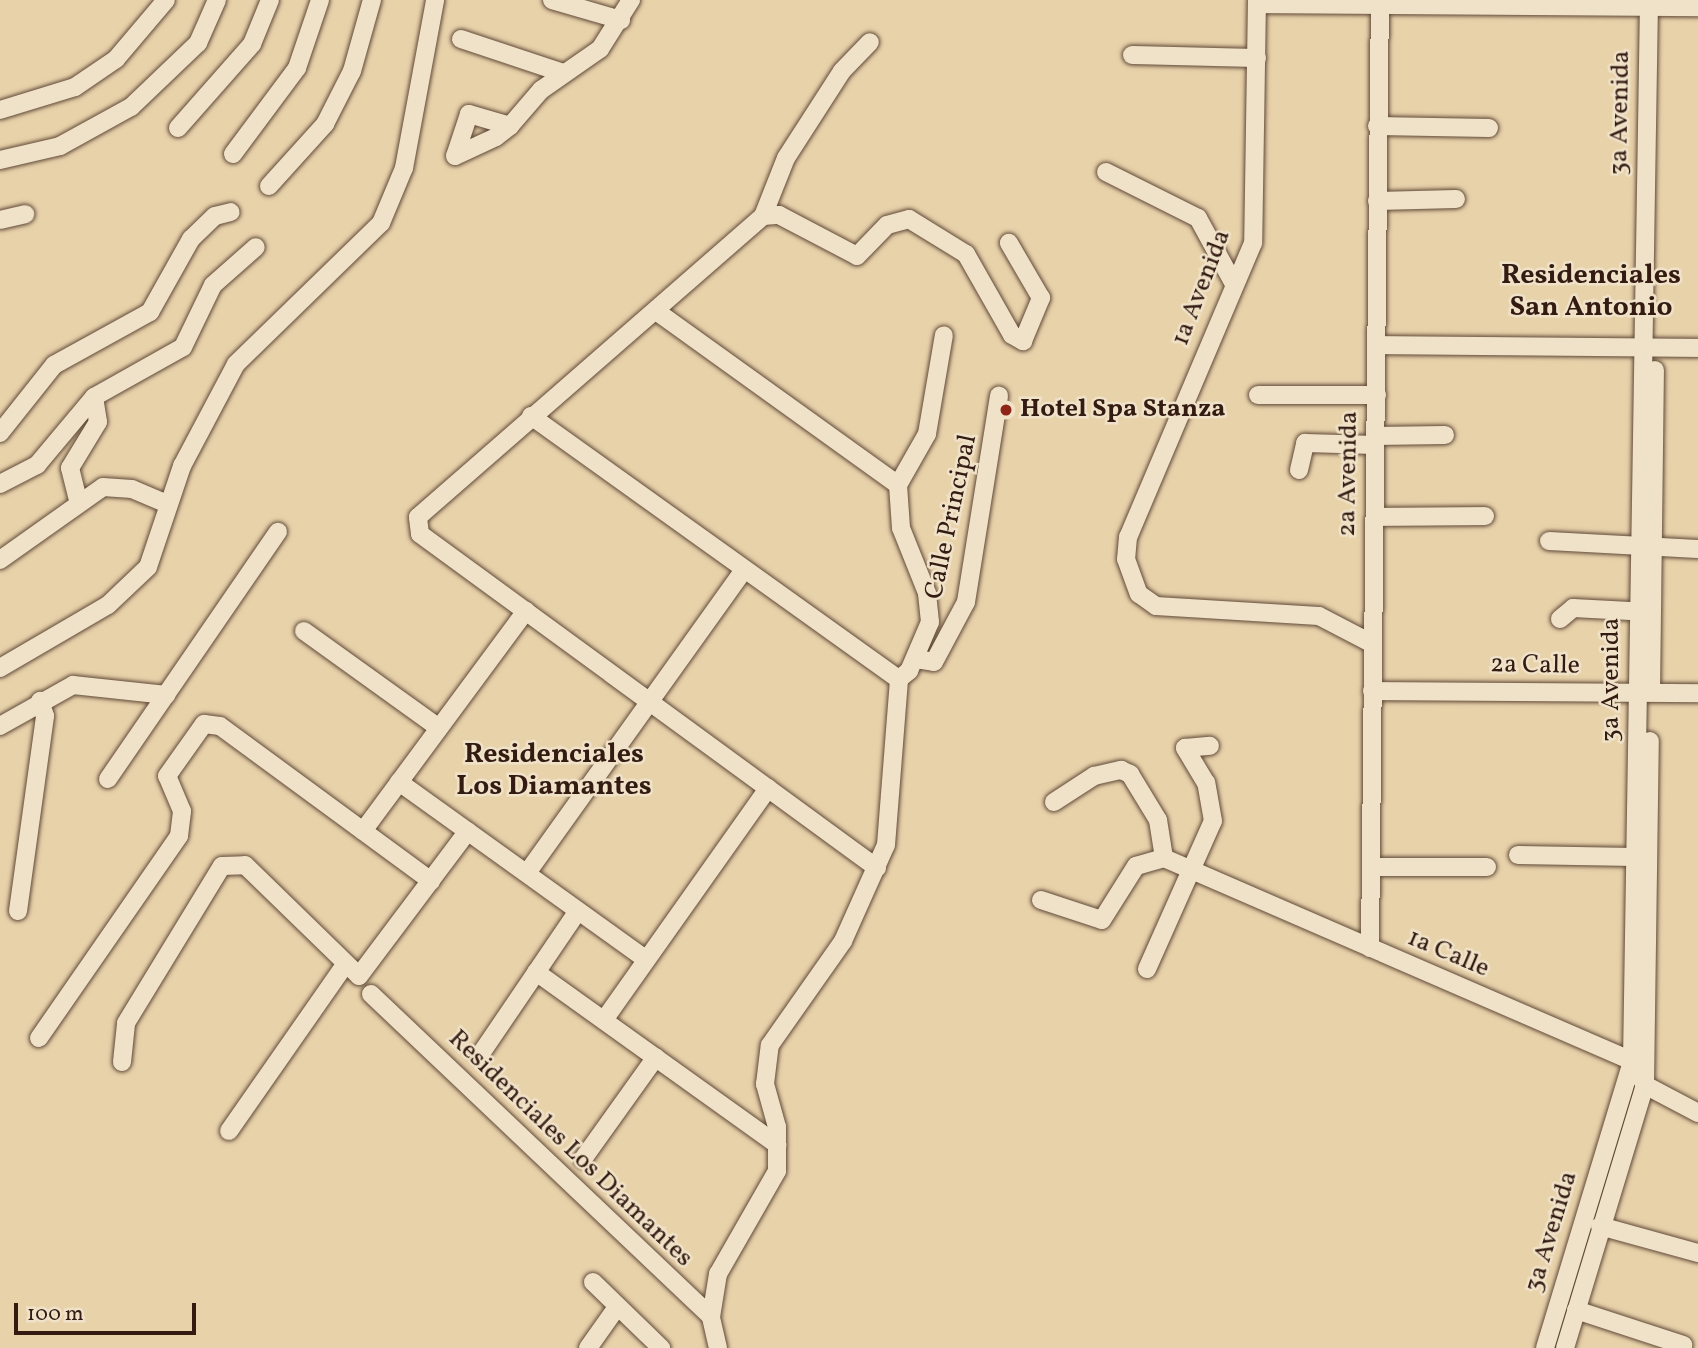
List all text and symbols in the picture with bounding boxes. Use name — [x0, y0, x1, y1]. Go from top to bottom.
street label: 3a Avenida — [1604, 50, 1638, 176]
street label: 1a Avenida — [1166, 226, 1238, 350]
district label: Residenciales San Antonio — [1501, 259, 1681, 325]
place label: Hotel Spa Stanza — [1020, 394, 1225, 426]
marker: Hotel Spa Stanza — [998, 402, 1014, 418]
street label: 2a Avenida — [1332, 411, 1366, 537]
street label: Calle Principal — [919, 432, 985, 602]
street label: 3a Avenida — [1596, 618, 1628, 742]
street label: 2a Calle — [1490, 650, 1580, 682]
district label: Residenciales Los Diamantes — [456, 738, 652, 804]
street label: 1a Calle — [1402, 923, 1494, 985]
street label: Residenciales Los Diamantes — [441, 1024, 699, 1274]
street label: 3a Avenida — [1519, 1168, 1585, 1296]
scale bar — [18, 1288, 200, 1332]
text: 100 m — [27, 1300, 84, 1329]

